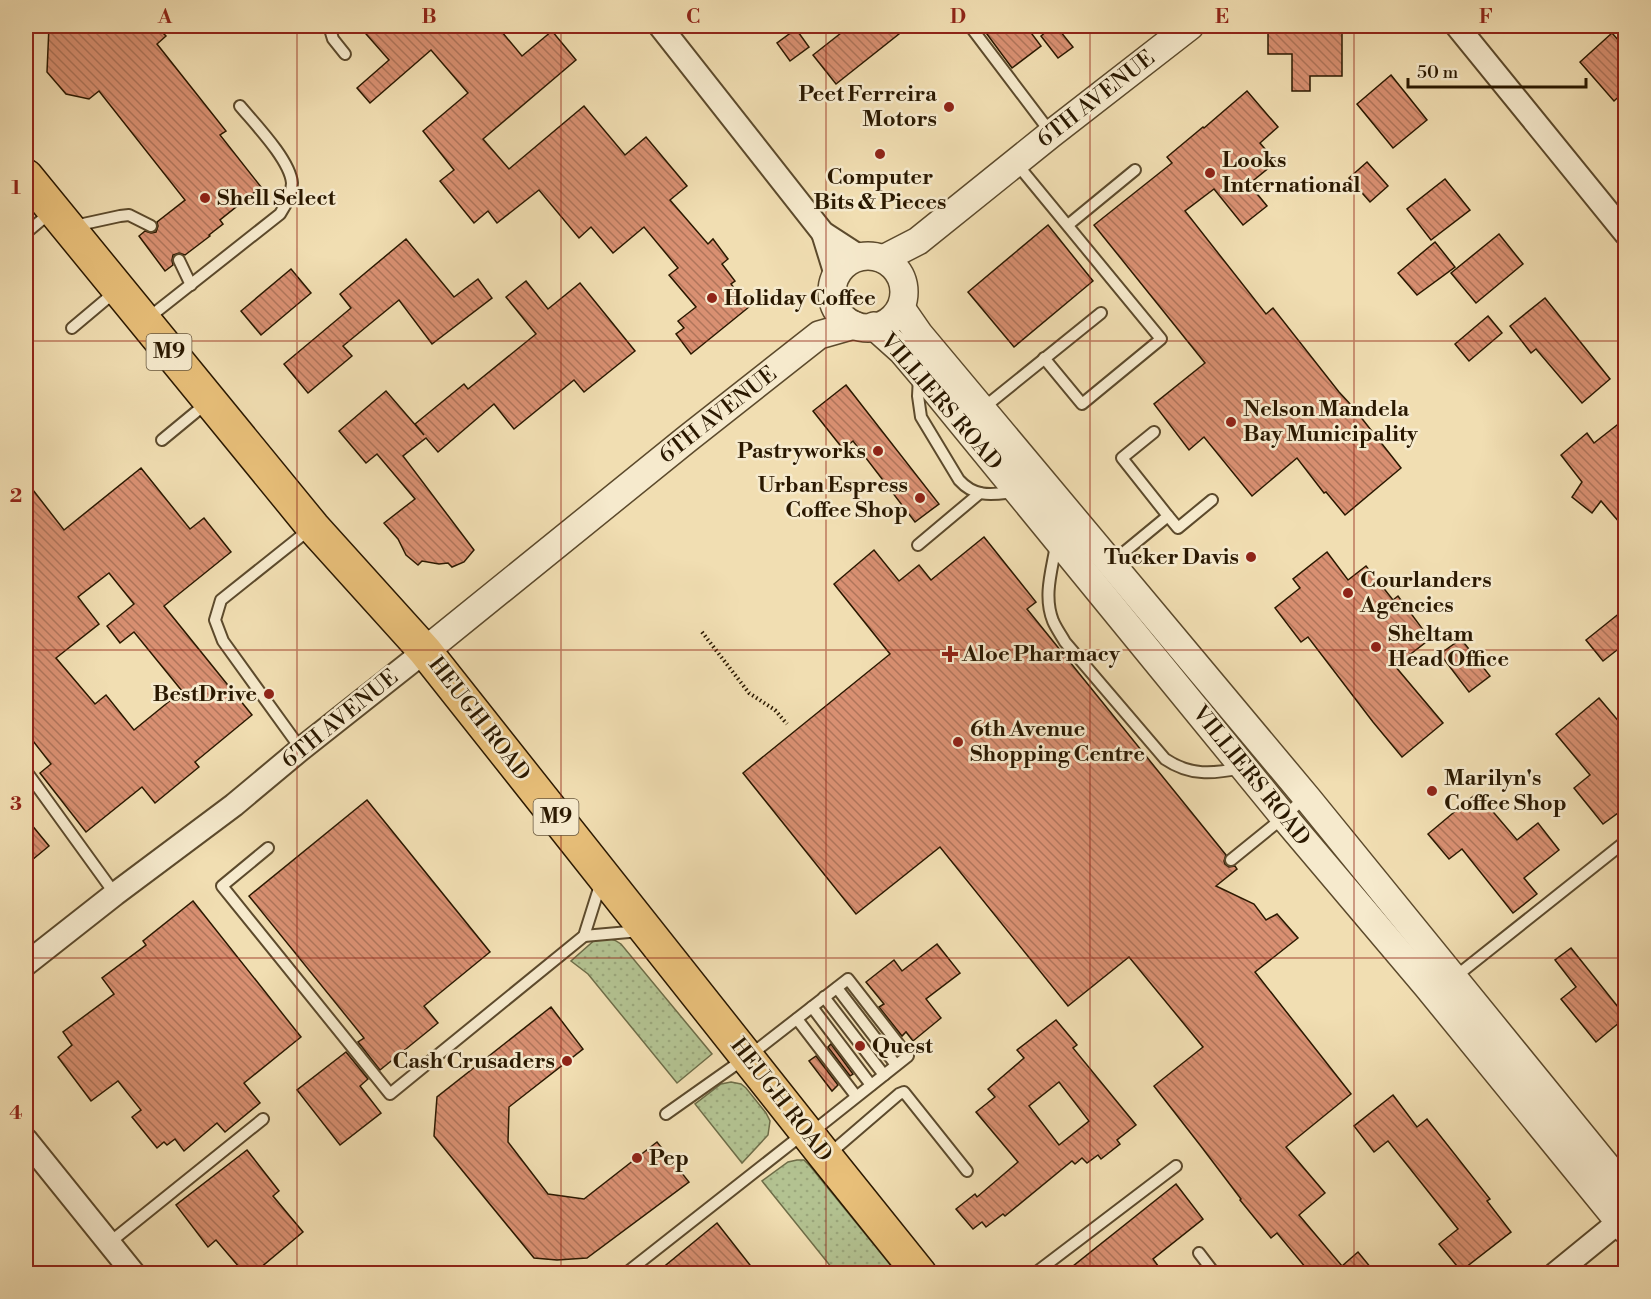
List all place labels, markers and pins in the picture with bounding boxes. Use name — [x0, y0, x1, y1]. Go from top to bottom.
place label: Peet Ferreira Motors — [798, 81, 938, 133]
marker: Peet Ferreira Motors — [942, 100, 956, 114]
marker: Computer Bits & Pieces — [873, 147, 887, 161]
place label: Looks International — [1222, 147, 1361, 199]
place label: Computer Bits & Pieces — [813, 164, 947, 216]
marker: Looks International — [1203, 166, 1217, 180]
place label: Shell Select — [217, 185, 336, 212]
marker: Shell Select — [198, 191, 212, 205]
place label: Holiday Coffee — [724, 285, 876, 312]
marker: Holiday Coffee — [705, 291, 719, 305]
place label: Nelson Mandela Bay Municipality — [1243, 396, 1419, 448]
marker: Nelson Mandela Bay Municipality — [1224, 415, 1238, 429]
place label: Pastryworks — [737, 438, 866, 465]
marker: Pastryworks — [871, 444, 885, 458]
place label: Urban Espress Coffee Shop — [758, 472, 908, 524]
marker: Urban Espress Coffee Shop — [913, 491, 927, 505]
place label: Tucker Davis — [1104, 544, 1239, 571]
marker: Tucker Davis — [1244, 550, 1258, 564]
place label: Courlanders Agencies — [1359, 567, 1492, 619]
marker: Courlanders Agencies — [1341, 586, 1355, 600]
place label: Sheltam Head Office — [1388, 621, 1509, 673]
marker: Sheltam Head Office — [1369, 640, 1383, 654]
place label: Aloe Pharmacy — [961, 641, 1121, 668]
marker: Aloe Pharmacy — [943, 647, 957, 661]
place label: BestDrive — [153, 681, 257, 708]
marker: BestDrive — [262, 687, 276, 701]
place label: 6th Avenue Shopping Centre — [970, 716, 1145, 768]
marker: 6th Avenue Shopping Centre — [951, 735, 965, 749]
place label: Marilyn's Coffee Shop — [1444, 765, 1567, 817]
marker: Marilyn's Coffee Shop — [1425, 784, 1439, 798]
place label: Quest — [872, 1033, 933, 1060]
marker: Quest — [853, 1039, 867, 1053]
place label: Cash Crusaders — [392, 1048, 555, 1075]
marker: Cash Crusaders — [560, 1054, 574, 1068]
place label: Pep — [649, 1145, 689, 1172]
marker: Pep — [630, 1151, 644, 1165]

